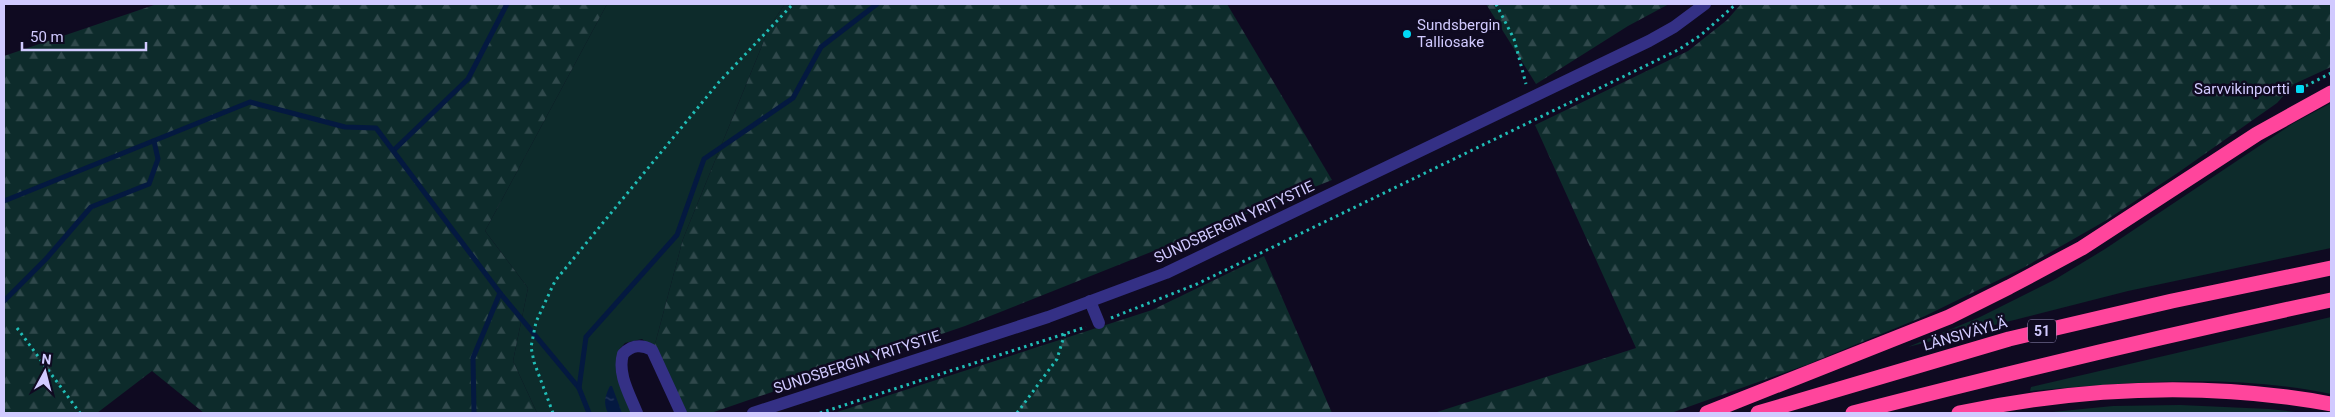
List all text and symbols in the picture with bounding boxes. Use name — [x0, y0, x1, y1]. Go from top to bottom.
place label: Sundsbergin Talliosake — [1417, 16, 1500, 51]
scale bar — [22, 20, 146, 52]
text: 50 m — [30, 28, 64, 46]
marker: Sundsbergin Talliosake — [1401, 28, 1413, 40]
place label: Sarvvikinportti — [2194, 80, 2290, 98]
marker: Sarvvikinportti — [2294, 83, 2306, 95]
street label: SUNDSBERGIN YRITYSTIE — [1151, 177, 1317, 267]
street label: LÄNSIVÄYLÄ — [1921, 313, 2009, 355]
road number: 51 — [2028, 320, 2056, 342]
street label: SUNDSBERGIN YRITYSTIE — [771, 326, 943, 398]
north arrow — [20, 347, 70, 397]
text: N — [41, 351, 52, 368]

